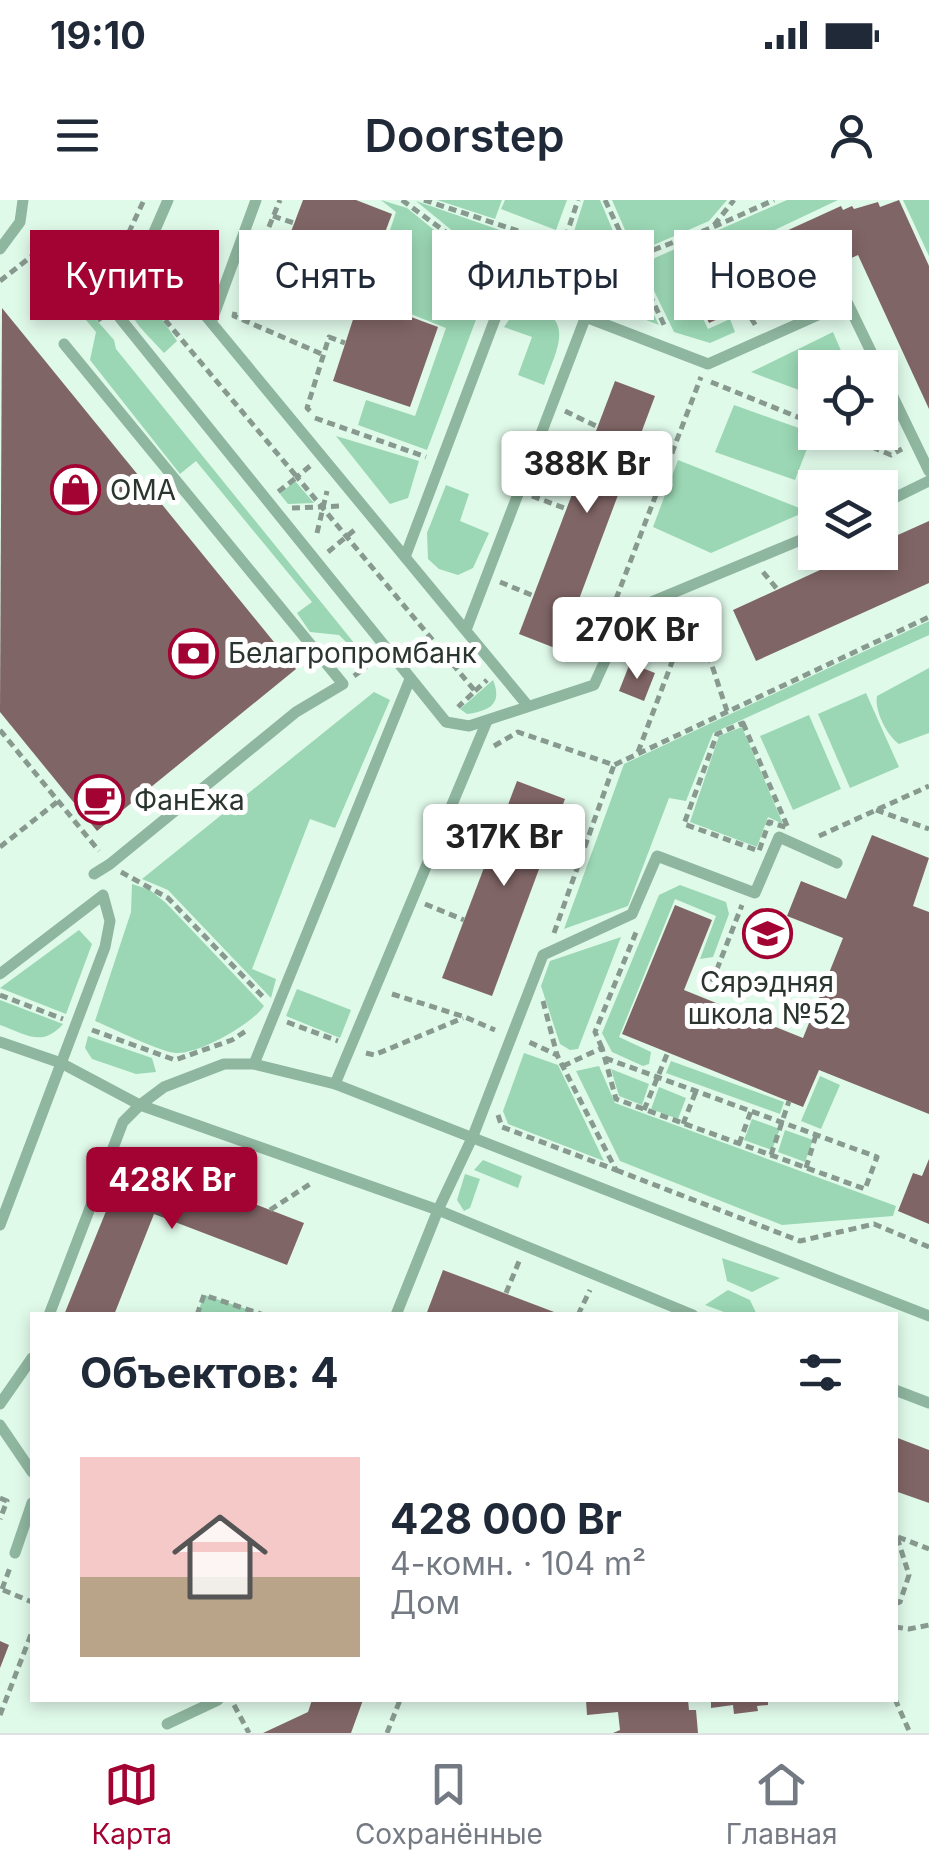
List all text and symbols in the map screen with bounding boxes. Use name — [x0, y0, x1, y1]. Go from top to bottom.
text: 19:10 — [50, 12, 146, 58]
icon: menu — [50, 108, 105, 163]
text: Doorstep — [364, 108, 565, 163]
icon: person — [824, 108, 879, 163]
chip: Купить — [30, 230, 219, 320]
chip: Снять — [239, 230, 412, 320]
chip: Фильтры — [432, 230, 654, 320]
chip: Новое — [674, 230, 852, 320]
map controls — [798, 350, 898, 570]
button: locate — [798, 350, 898, 450]
pin: 388K Br — [495, 431, 679, 516]
text: 388K Br — [523, 444, 651, 483]
shop icon: ОМА — [49, 464, 101, 516]
button: layers — [798, 470, 898, 570]
place label: ОМА — [110, 473, 176, 507]
pin: 270K Br — [545, 597, 729, 682]
text: 270K Br — [575, 610, 699, 649]
bank icon: Белагропромбанк — [167, 627, 219, 679]
place label: Белагропромбанк — [228, 636, 477, 670]
cafe icon: ФанЕжа — [73, 774, 125, 826]
place label: ФанЕжа — [134, 783, 245, 817]
pin: 317K Br — [412, 804, 596, 889]
text: 317K Br — [445, 817, 563, 856]
school or university icon: Сярэдняя школа №52 — [741, 908, 793, 960]
place label: Сярэдняя школа №52 — [688, 965, 846, 1031]
pin: 428K Br — [80, 1147, 264, 1232]
text: 428K Br — [108, 1160, 236, 1199]
icon: filters — [793, 1345, 848, 1400]
text: Объектов: 4 — [80, 1347, 339, 1398]
text: 428 000 Br — [390, 1493, 622, 1544]
icon: home — [160, 1497, 280, 1617]
text: 4-комн. · 104 m² — [390, 1544, 646, 1583]
text: Дом — [390, 1583, 460, 1622]
tab: Карта — [91, 1757, 172, 1851]
tab: Сохранённые — [355, 1757, 543, 1851]
tab: Главная — [726, 1757, 838, 1851]

